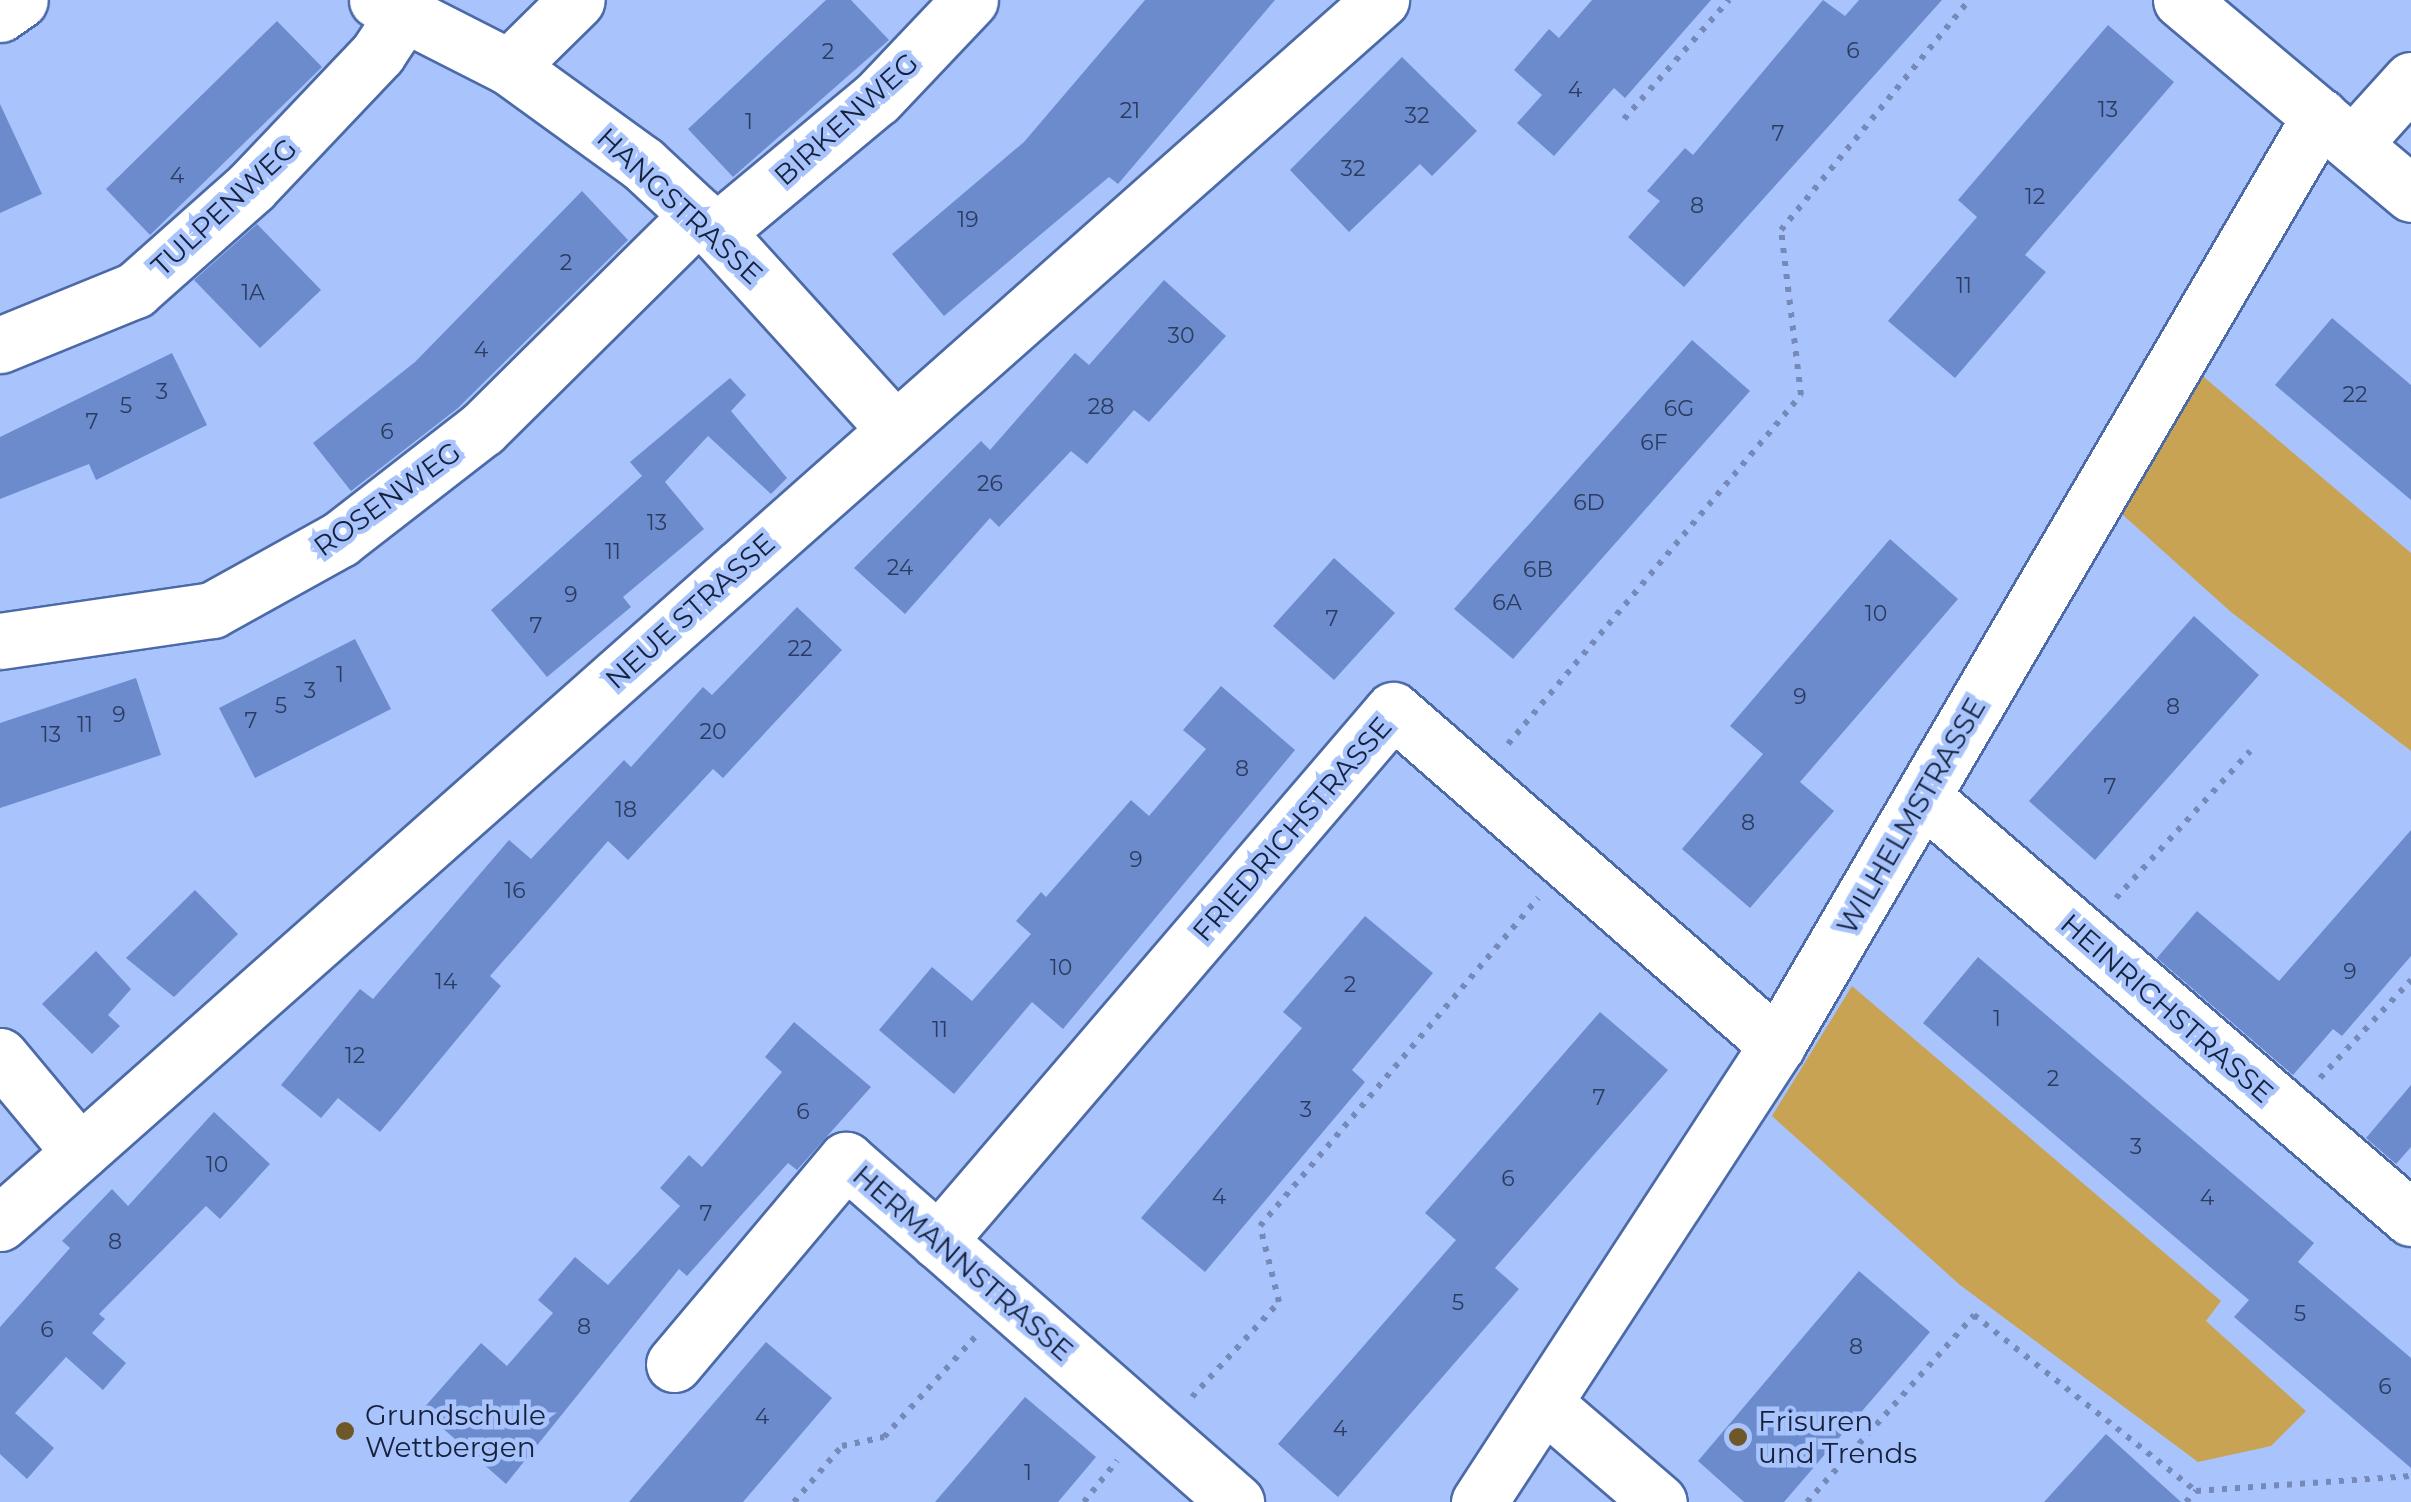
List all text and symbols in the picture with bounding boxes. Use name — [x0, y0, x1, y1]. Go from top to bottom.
house number: 6 — [1846, 38, 1860, 64]
house number: 2 — [822, 39, 834, 65]
street label: BIRKENWEG — [767, 46, 925, 192]
house number: 4 — [1568, 77, 1582, 103]
house number: 13 — [2098, 97, 2118, 123]
house number: 21 — [1120, 98, 1140, 124]
house number: 32 — [1405, 103, 1429, 129]
house number: 1 — [745, 109, 753, 135]
street label: HANGSTRASSE — [590, 121, 770, 291]
house number: 7 — [1772, 121, 1784, 147]
street label: TULPENWEG — [144, 131, 304, 283]
house number: 32 — [1341, 156, 1365, 182]
house number: 4 — [170, 163, 184, 189]
house number: 12 — [2025, 184, 2045, 210]
house number: 8 — [1690, 193, 1704, 219]
house number: 19 — [957, 207, 979, 233]
house number: 2 — [560, 250, 572, 276]
house number: 11 — [1956, 273, 1972, 299]
house number: 1A — [241, 280, 265, 306]
house number: 30 — [1168, 323, 1194, 349]
house number: 4 — [474, 337, 488, 363]
house number: 3 — [156, 379, 168, 405]
house number: 22 — [2343, 382, 2367, 408]
house number: 5 — [120, 393, 132, 419]
house number: 28 — [1088, 394, 1114, 420]
house number: 6G — [1664, 396, 1694, 422]
house number: 7 — [86, 409, 98, 435]
house number: 6 — [380, 419, 394, 445]
house number: 6F — [1640, 430, 1668, 456]
street label: ROSENWEG — [307, 435, 467, 563]
house number: 26 — [977, 471, 1003, 497]
house number: 6D — [1573, 490, 1605, 516]
house number: 13 — [647, 510, 667, 536]
street label: NEUE STRASSE — [598, 526, 782, 696]
house number: 11 — [605, 539, 621, 565]
house number: 24 — [887, 555, 913, 581]
house number: 6B — [1523, 557, 1553, 583]
house number: 9 — [564, 582, 578, 608]
house number: 6A — [1492, 590, 1522, 616]
house number: 10 — [1865, 601, 1887, 627]
house number: 7 — [1326, 606, 1338, 632]
house number: 7 — [530, 613, 542, 639]
house number: 22 — [788, 636, 812, 662]
house number: 1 — [336, 662, 344, 688]
house number: 3 — [304, 678, 316, 704]
house number: 9 — [1793, 684, 1807, 710]
street label: WILHELMSTRASSE — [1830, 692, 1992, 940]
house number: 5 — [275, 693, 287, 719]
house number: 8 — [2166, 694, 2180, 720]
house number: 9 — [112, 702, 126, 728]
house number: 7 — [245, 708, 257, 734]
street label: FRIEDRICHSTRASSE — [1185, 710, 1399, 948]
house number: 11 — [77, 712, 93, 738]
house number: 20 — [699, 719, 727, 745]
house number: 13 — [41, 722, 61, 748]
house number: 8 — [1235, 756, 1249, 782]
house number: 7 — [2104, 774, 2116, 800]
house number: 18 — [615, 797, 637, 823]
house number: 8 — [1741, 810, 1755, 836]
house number: 9 — [1129, 847, 1143, 873]
house number: 16 — [504, 878, 526, 904]
street label: HEINRICHSTRASSE — [2054, 907, 2280, 1109]
house number: 10 — [1050, 955, 1072, 981]
house number: 9 — [2343, 959, 2357, 985]
house number: 14 — [435, 969, 457, 995]
house number: 2 — [1344, 972, 1356, 998]
house number: 1 — [1993, 1006, 2001, 1032]
house number: 11 — [932, 1017, 948, 1043]
house number: 12 — [345, 1043, 365, 1069]
house number: 2 — [2047, 1066, 2059, 1092]
house number: 7 — [1593, 1085, 1605, 1111]
house number: 3 — [1300, 1097, 1312, 1123]
house number: 6 — [796, 1099, 810, 1125]
house number: 3 — [2130, 1134, 2142, 1160]
house number: 10 — [206, 1152, 228, 1178]
street label: HERMANNSTRASSE — [846, 1158, 1080, 1368]
house number: 6 — [1501, 1166, 1515, 1192]
house number: 4 — [1212, 1184, 1226, 1210]
house number: 4 — [2200, 1185, 2214, 1211]
house number: 7 — [700, 1201, 712, 1227]
house number: 8 — [108, 1229, 122, 1255]
house number: 5 — [1452, 1290, 1464, 1316]
house number: 5 — [2294, 1301, 2306, 1327]
house number: 8 — [577, 1314, 591, 1340]
house number: 6 — [40, 1317, 54, 1343]
house number: 8 — [1849, 1334, 1863, 1360]
house number: 6 — [2378, 1374, 2392, 1400]
place label: Grundschule Wettbergen — [365, 1398, 546, 1464]
house number: 4 — [755, 1404, 769, 1430]
place label: Frisuren und Trends — [1758, 1404, 1917, 1470]
house number: 4 — [1333, 1416, 1347, 1442]
marker: Grundschule Wettbergen — [334, 1420, 356, 1442]
marker: Frisuren und Trends — [1727, 1426, 1749, 1448]
house number: 1 — [1024, 1460, 1032, 1486]

